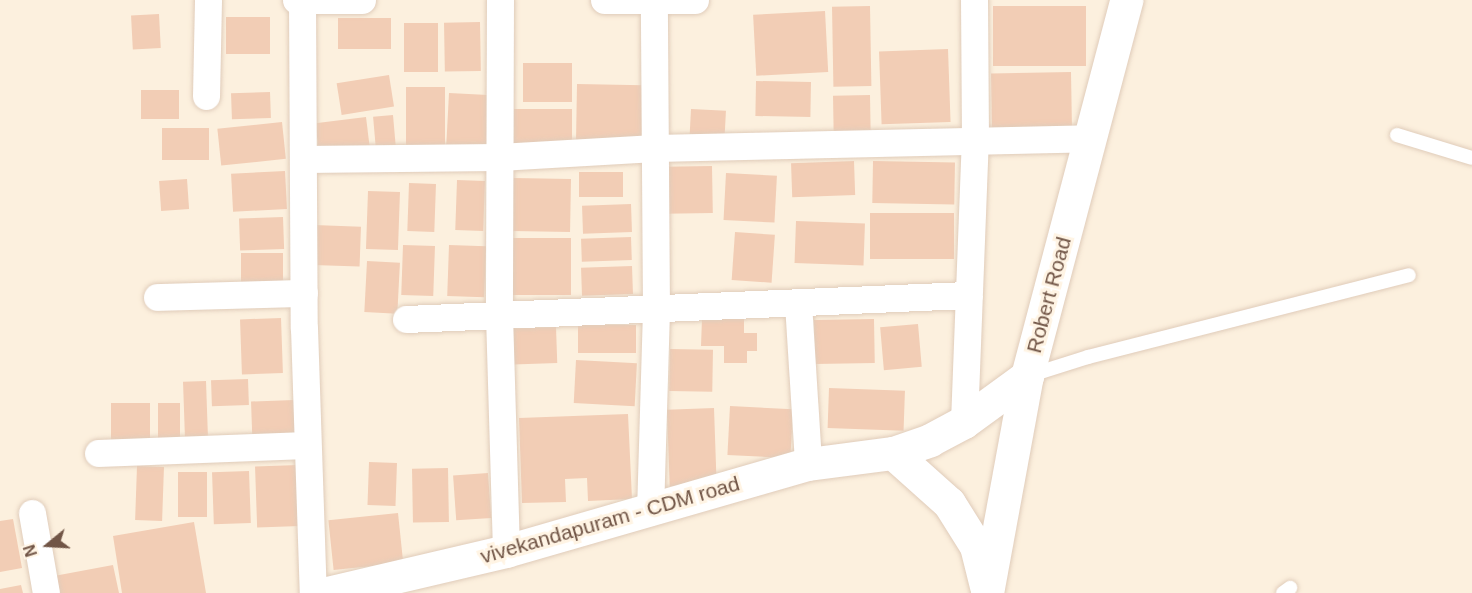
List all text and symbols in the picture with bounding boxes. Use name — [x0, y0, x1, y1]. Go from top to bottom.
street label: Robert Road — [1021, 234, 1077, 356]
street label: vivekandapuram - CDM road — [478, 471, 742, 569]
north arrow — [18, 515, 78, 575]
text: N — [21, 543, 40, 559]

